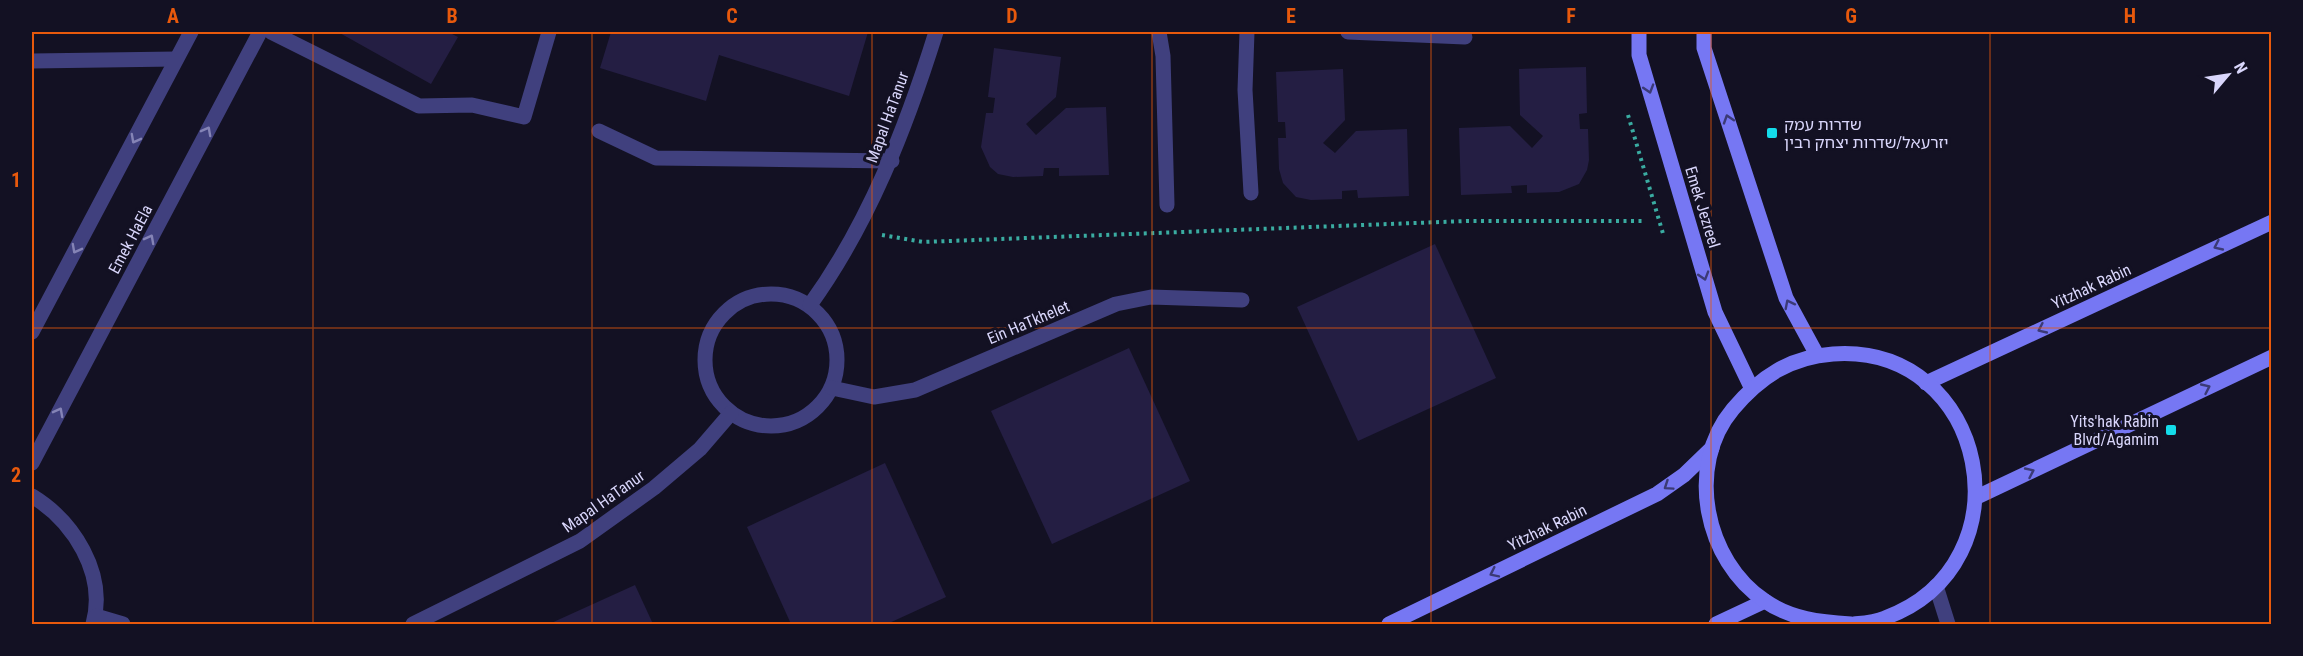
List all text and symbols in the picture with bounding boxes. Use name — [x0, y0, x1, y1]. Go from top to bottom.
text: A — [167, 4, 179, 28]
text: B — [446, 4, 458, 28]
text: C — [726, 4, 738, 28]
text: D — [1006, 4, 1018, 28]
text: E — [1286, 4, 1296, 28]
text: F — [1566, 4, 1576, 28]
text: G — [1845, 4, 1857, 28]
text: H — [2124, 4, 2136, 28]
north arrow — [2198, 45, 2258, 105]
text: N — [2230, 59, 2251, 77]
street label: Mapal HaTanur — [862, 69, 913, 165]
one-way arrow — [1642, 83, 1654, 94]
one-way arrow — [1722, 114, 1735, 125]
place label: שדרות עמק יזרעאל/שדרות יצחק רבין — [1784, 115, 1949, 152]
marker: שדרות עמק יזרעאל/שדרות יצחק רבין — [1765, 126, 1779, 140]
one-way arrow — [200, 127, 211, 138]
one-way arrow — [131, 133, 142, 143]
street label: Emek Jezreel — [1681, 164, 1724, 250]
text: 1 — [11, 168, 21, 192]
street label: Emek HaEla — [104, 202, 156, 277]
one-way arrow — [143, 235, 154, 245]
one-way arrow — [2214, 239, 2225, 251]
one-way arrow — [72, 243, 83, 253]
street label: Yitzhak Rabin — [2048, 260, 2134, 313]
one-way arrow — [1697, 270, 1709, 280]
street label: Ein HaTkhelet — [984, 297, 1072, 348]
one-way arrow — [1785, 299, 1797, 310]
one-way arrow — [2037, 322, 2048, 334]
one-way arrow — [2199, 384, 2210, 396]
one-way arrow — [52, 407, 63, 418]
place label: Yits'hak Rabin Blvd/Agamim — [2070, 412, 2159, 449]
marker: Yits'hak Rabin Blvd/Agamim — [2164, 423, 2178, 437]
text: 2 — [11, 463, 21, 487]
street label: Mapal HaTanur — [559, 466, 648, 537]
one-way arrow — [2023, 467, 2034, 479]
one-way arrow — [1664, 479, 1674, 491]
street label: Yitzhak Rabin — [1505, 500, 1590, 555]
one-way arrow — [1489, 566, 1500, 578]

